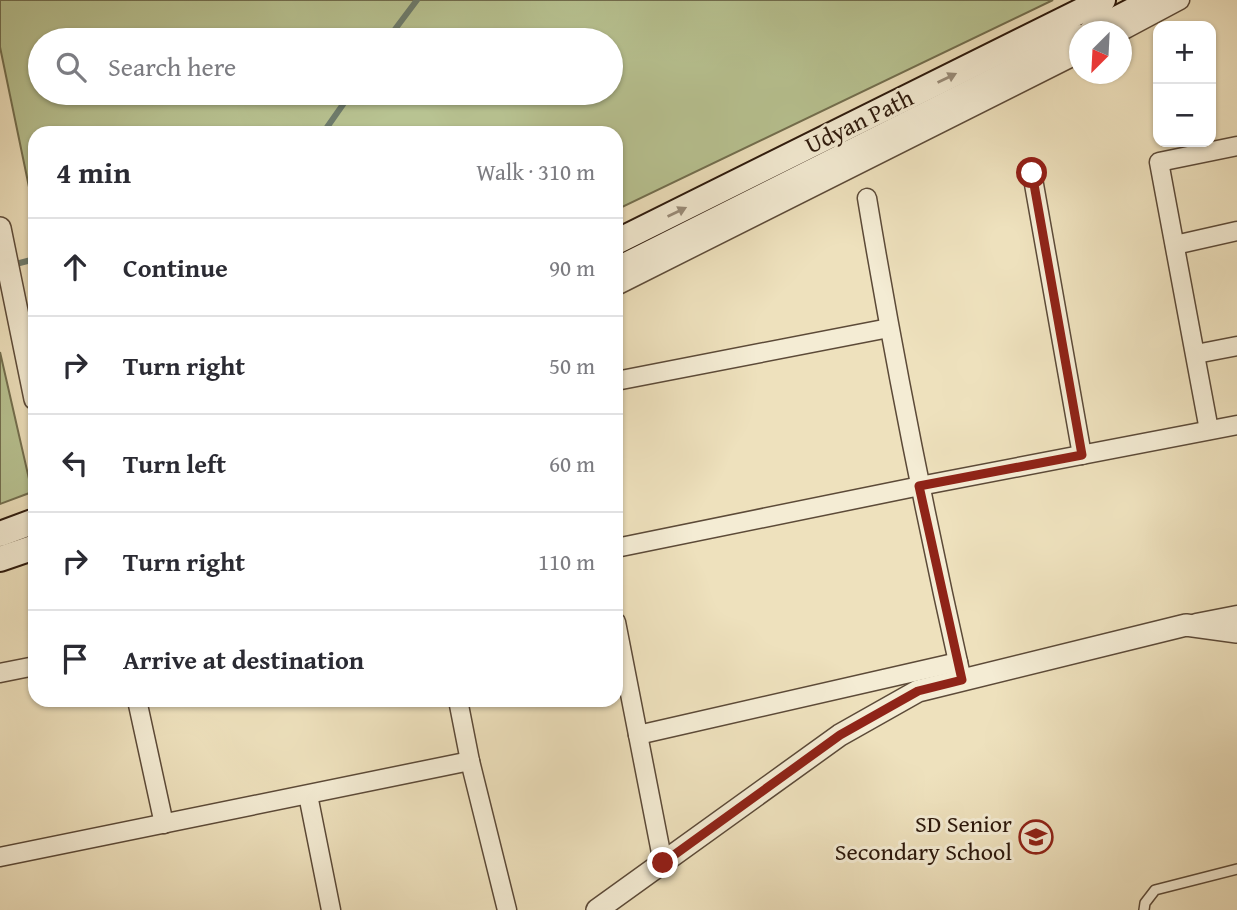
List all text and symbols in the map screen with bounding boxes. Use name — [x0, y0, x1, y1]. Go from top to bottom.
north arrow — [1069, 21, 1132, 84]
map controls — [1153, 21, 1216, 147]
button: + — [1153, 21, 1216, 84]
search box — [28, 28, 623, 105]
text: Search here — [108, 47, 236, 86]
icon: search — [52, 48, 90, 86]
one-way arrow — [937, 72, 957, 83]
street label: Udyan Path — [799, 80, 919, 162]
button: − — [1153, 84, 1216, 147]
text: 4 min — [56, 150, 131, 194]
text: Walk · 310 m — [476, 155, 595, 188]
route start — [1016, 157, 1047, 188]
one-way arrow — [667, 206, 687, 217]
icon: ahead — [56, 248, 94, 286]
text: Continue — [123, 248, 228, 287]
text: 90 m — [549, 251, 595, 284]
icon: right — [56, 346, 94, 384]
text: Turn right — [123, 346, 245, 385]
text: 50 m — [549, 349, 595, 382]
icon: left — [56, 444, 94, 482]
text: Turn left — [123, 444, 226, 483]
text: 60 m — [549, 447, 595, 480]
icon: right — [56, 542, 94, 580]
text: Turn right — [123, 542, 245, 581]
text: 110 m — [538, 545, 595, 578]
icon: arrive — [56, 640, 94, 678]
text: Arrive at destination — [123, 640, 364, 679]
place label: SD Senior Secondary School — [835, 806, 1012, 869]
school or university icon: SD Senior Secondary School — [1017, 818, 1055, 856]
route end — [647, 847, 678, 878]

